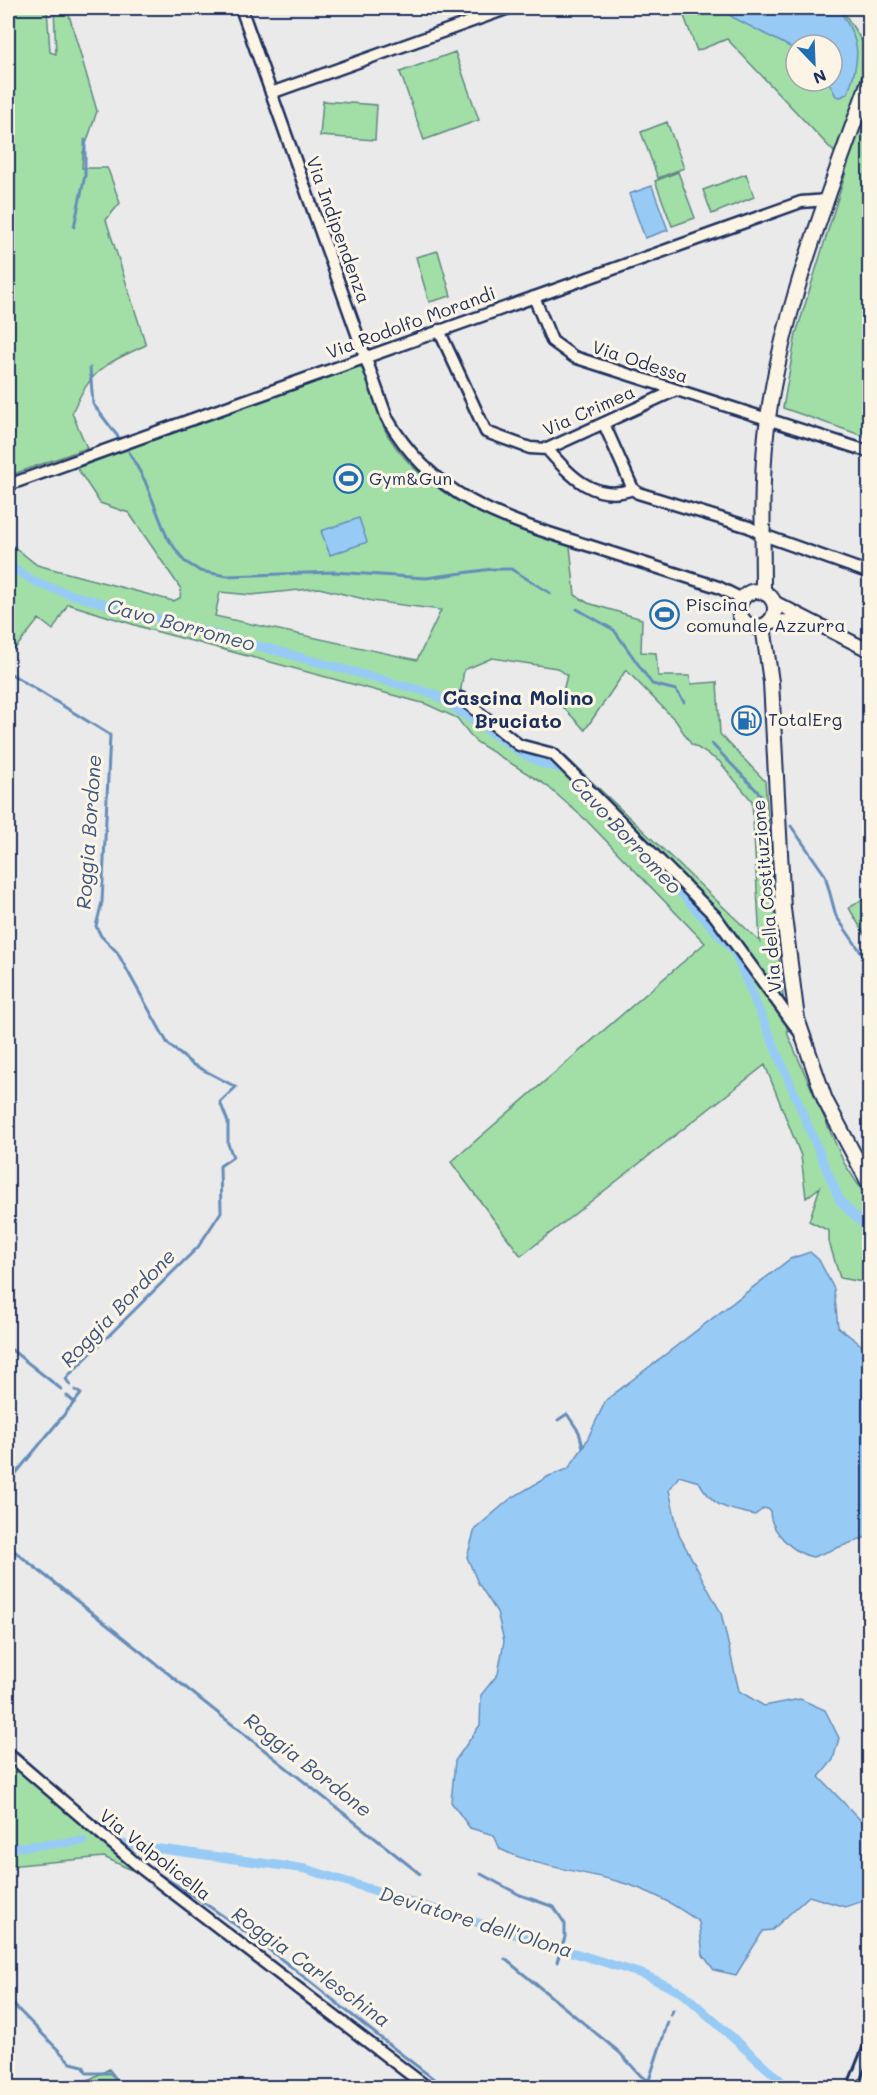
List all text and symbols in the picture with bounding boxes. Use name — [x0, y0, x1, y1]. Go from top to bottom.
north arrow — [784, 33, 844, 93]
text: N — [810, 65, 830, 89]
street label: Via Indipendenza — [301, 153, 377, 307]
street label: Via Rodolfo Morandi — [323, 280, 499, 364]
street label: Via Odessa — [589, 334, 691, 388]
street label: Via Crimea — [539, 379, 638, 441]
sports icon: Gym&Gun — [332, 463, 364, 495]
place label: Gym&Gun — [369, 466, 452, 490]
water label: Cavo Borromeo — [104, 592, 258, 656]
place label: Piscina comunale Azzurra — [686, 592, 846, 637]
sports icon: Piscina comunale Azzurra — [649, 599, 681, 631]
district label: Cascina Molino Bruciato — [443, 684, 593, 733]
fuel station icon: TotalErg — [731, 704, 763, 736]
place label: TotalErg — [768, 707, 842, 731]
water label: Roggia Bordone — [70, 754, 106, 910]
water label: Cavo Borromeo — [565, 770, 688, 899]
street label: Via della Costituzione — [746, 799, 786, 993]
water label: Roggia Bordone — [54, 1242, 181, 1372]
water label: Roggia Bordone — [239, 1706, 378, 1822]
street label: Via Valpolicella — [95, 1803, 216, 1905]
water label: Deviatore dell'Olona — [377, 1879, 576, 1963]
water label: Roggia Carleschina — [227, 1900, 396, 2032]

